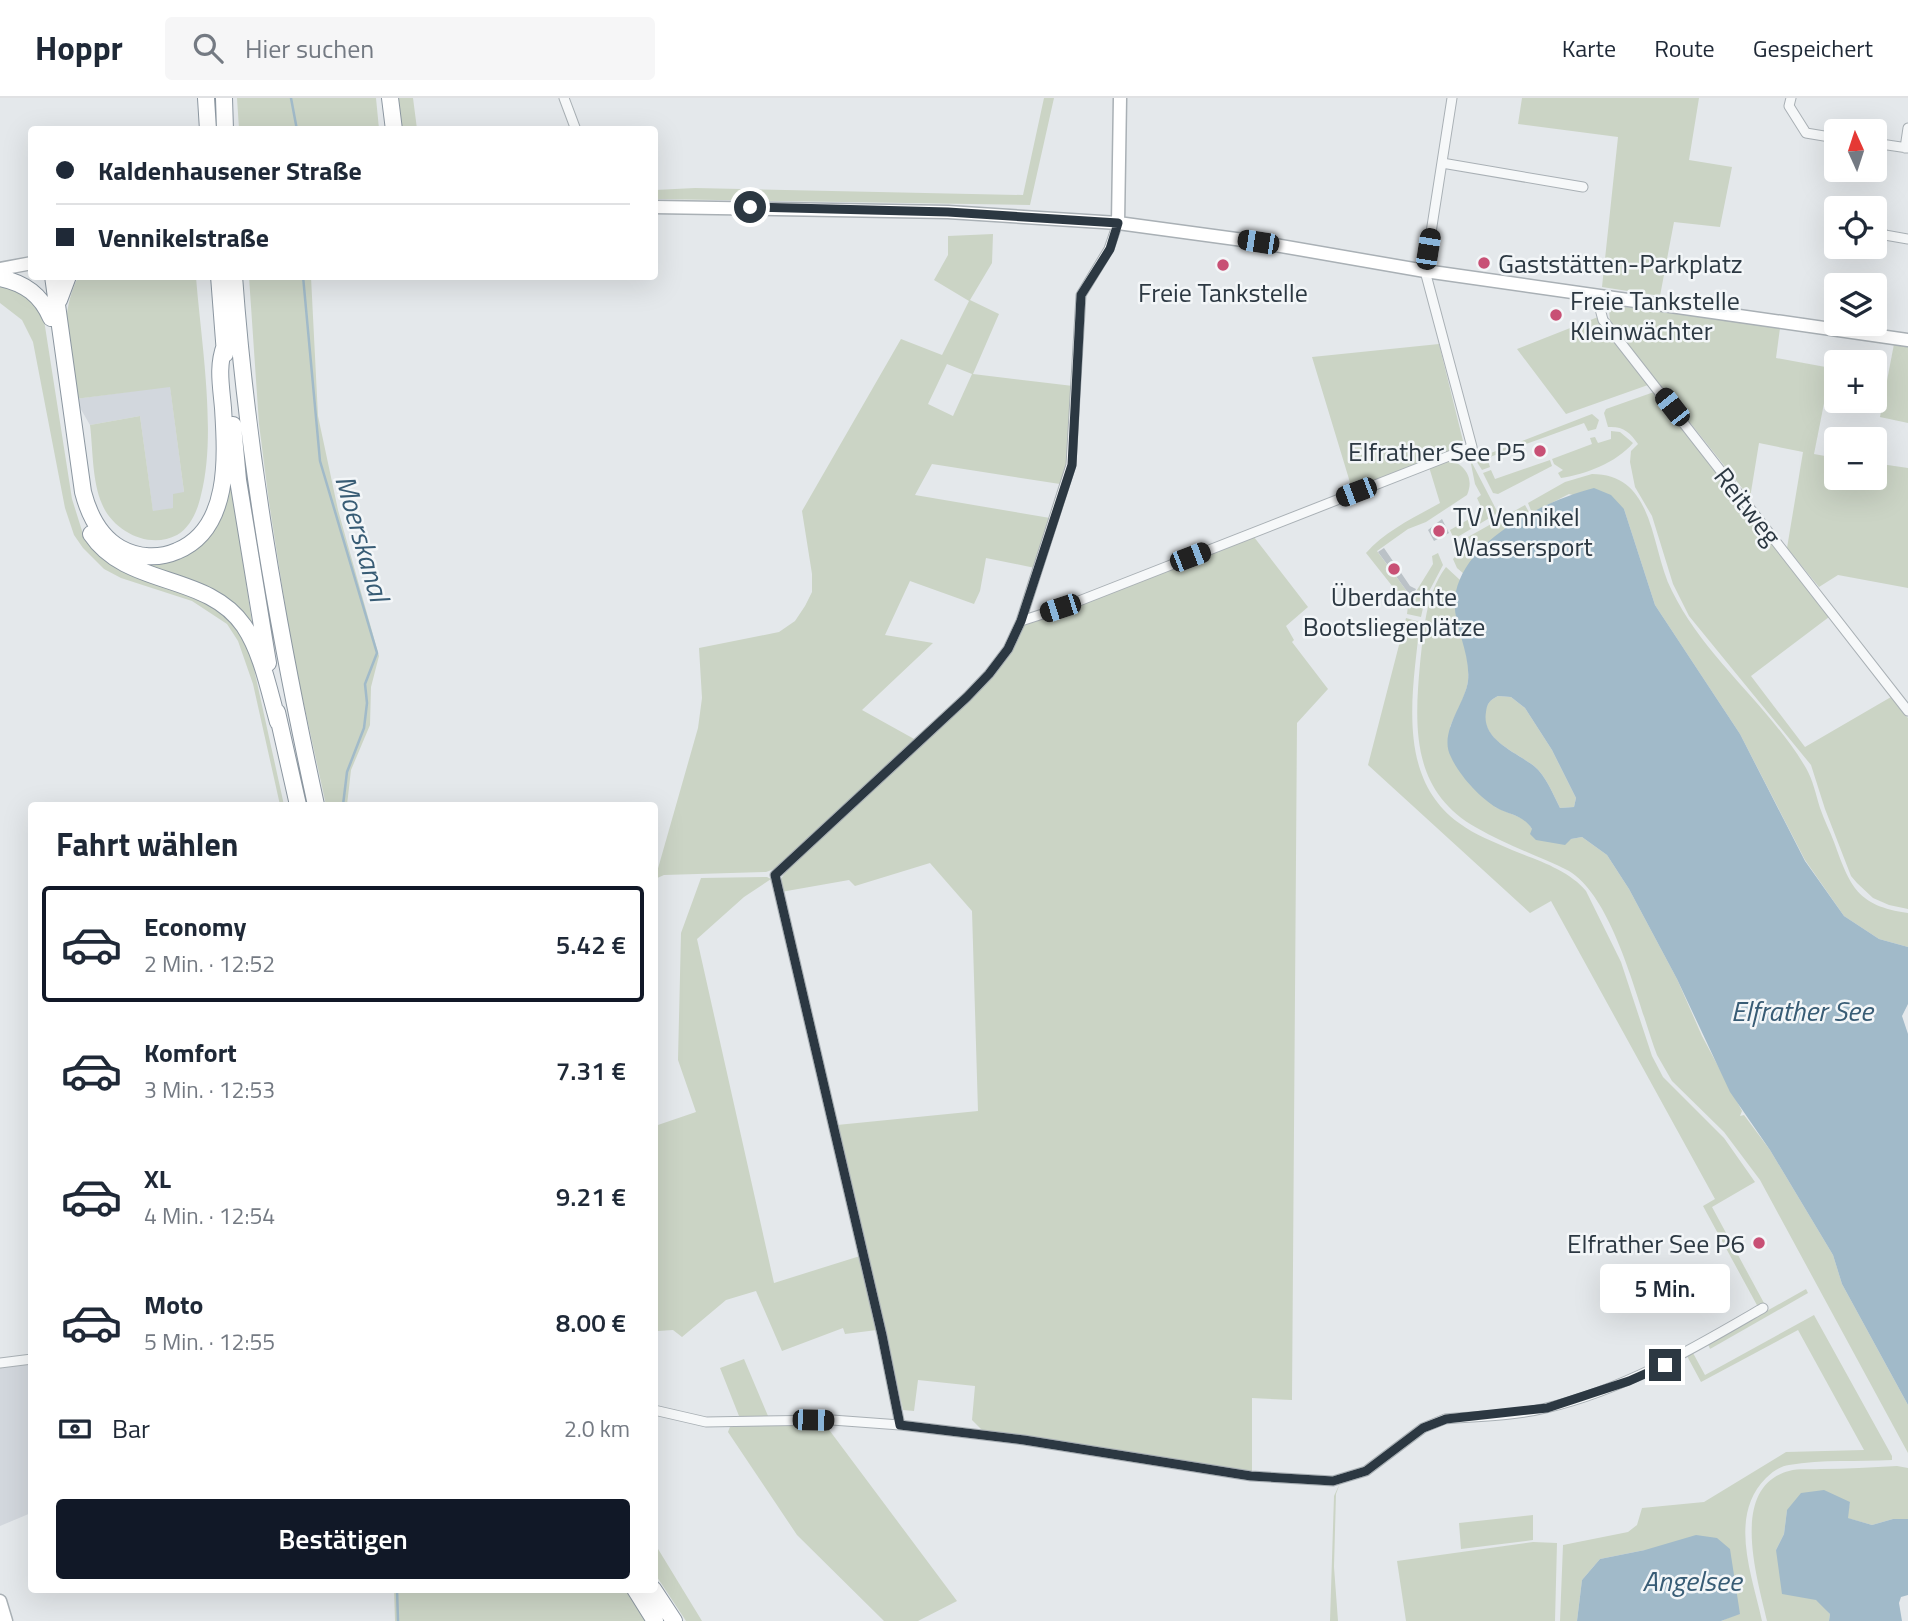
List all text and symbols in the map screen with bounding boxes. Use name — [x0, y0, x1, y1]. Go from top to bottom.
search box — [165, 17, 655, 80]
text: Hoppr — [35, 23, 123, 73]
icon: search — [189, 29, 227, 67]
text: Hier suchen — [245, 29, 374, 68]
text: Karte — [1562, 30, 1616, 66]
text: Route — [1654, 30, 1715, 66]
text: Gespeichert — [1753, 30, 1873, 66]
north arrow — [1824, 119, 1886, 182]
map controls — [1824, 119, 1887, 490]
text: Kaldenhausener Straße — [98, 151, 362, 190]
route start — [734, 191, 766, 223]
button: locate — [1824, 196, 1887, 259]
text: Vennikelstraße — [98, 218, 269, 257]
car — [1415, 227, 1442, 271]
car — [1236, 228, 1281, 256]
place label: Gaststätten-Parkplatz — [1498, 244, 1743, 283]
marker: Gaststätten-Parkplatz — [1476, 255, 1492, 271]
marker: Freie Tankstelle — [1215, 257, 1231, 273]
place label: Freie Tankstelle — [1138, 273, 1308, 312]
button: layers — [1824, 273, 1887, 336]
place label: Freie Tankstelle Kleinwächter — [1570, 281, 1740, 350]
marker: Freie Tankstelle Kleinwächter — [1548, 307, 1564, 323]
button: + — [1824, 350, 1887, 413]
car — [1651, 384, 1694, 430]
button: − — [1824, 427, 1887, 490]
place label: Elfrather See P5 — [1348, 432, 1526, 471]
marker: Elfrather See P5 — [1532, 443, 1548, 459]
street label: Reitweg — [1705, 459, 1791, 553]
water label: Moerskanal — [325, 470, 402, 609]
car — [1333, 475, 1380, 509]
place label: TV Vennikel Wassersport — [1453, 497, 1593, 566]
marker: TV Vennikel Wassersport — [1431, 523, 1447, 539]
car — [1167, 540, 1214, 574]
marker: Überdachte Bootsliegeplätze — [1386, 561, 1402, 577]
place label: Überdachte Bootsliegeplätze — [1303, 577, 1485, 646]
car — [1037, 592, 1084, 624]
text: Fahrt wählen — [56, 820, 239, 868]
text: Economy — [144, 907, 246, 946]
icon: car — [60, 913, 123, 976]
text: 5.42 € — [556, 925, 626, 964]
text: 2 Min. · 12:52 — [144, 946, 275, 981]
water label: Elfrather See — [1731, 989, 1875, 1032]
text: Komfort — [144, 1033, 237, 1072]
icon: car — [60, 1039, 123, 1102]
text: 7.31 € — [556, 1051, 626, 1090]
text: 3 Min. · 12:53 — [144, 1072, 275, 1107]
text: XL — [144, 1159, 171, 1198]
icon: car — [60, 1165, 123, 1228]
text: 9.21 € — [556, 1177, 626, 1216]
text: 4 Min. · 12:54 — [144, 1198, 275, 1233]
place label: Elfrather See P6 — [1567, 1224, 1745, 1263]
marker: Elfrather See P6 — [1751, 1235, 1767, 1251]
callout: 5 Min. — [1600, 1264, 1730, 1312]
text: 5 Min. — [1634, 1271, 1696, 1306]
text: Moto — [144, 1285, 203, 1324]
icon: car — [60, 1291, 123, 1354]
text: 8.00 € — [556, 1303, 626, 1342]
text: 5 Min. · 12:55 — [144, 1324, 275, 1359]
route end — [1649, 1349, 1681, 1381]
text: Bar — [112, 1409, 150, 1448]
car — [792, 1409, 835, 1431]
icon: cash — [56, 1410, 94, 1448]
text: 2.0 km — [564, 1411, 630, 1446]
button: Bestätigen — [56, 1499, 630, 1579]
water label: Angelsee — [1642, 1559, 1744, 1602]

